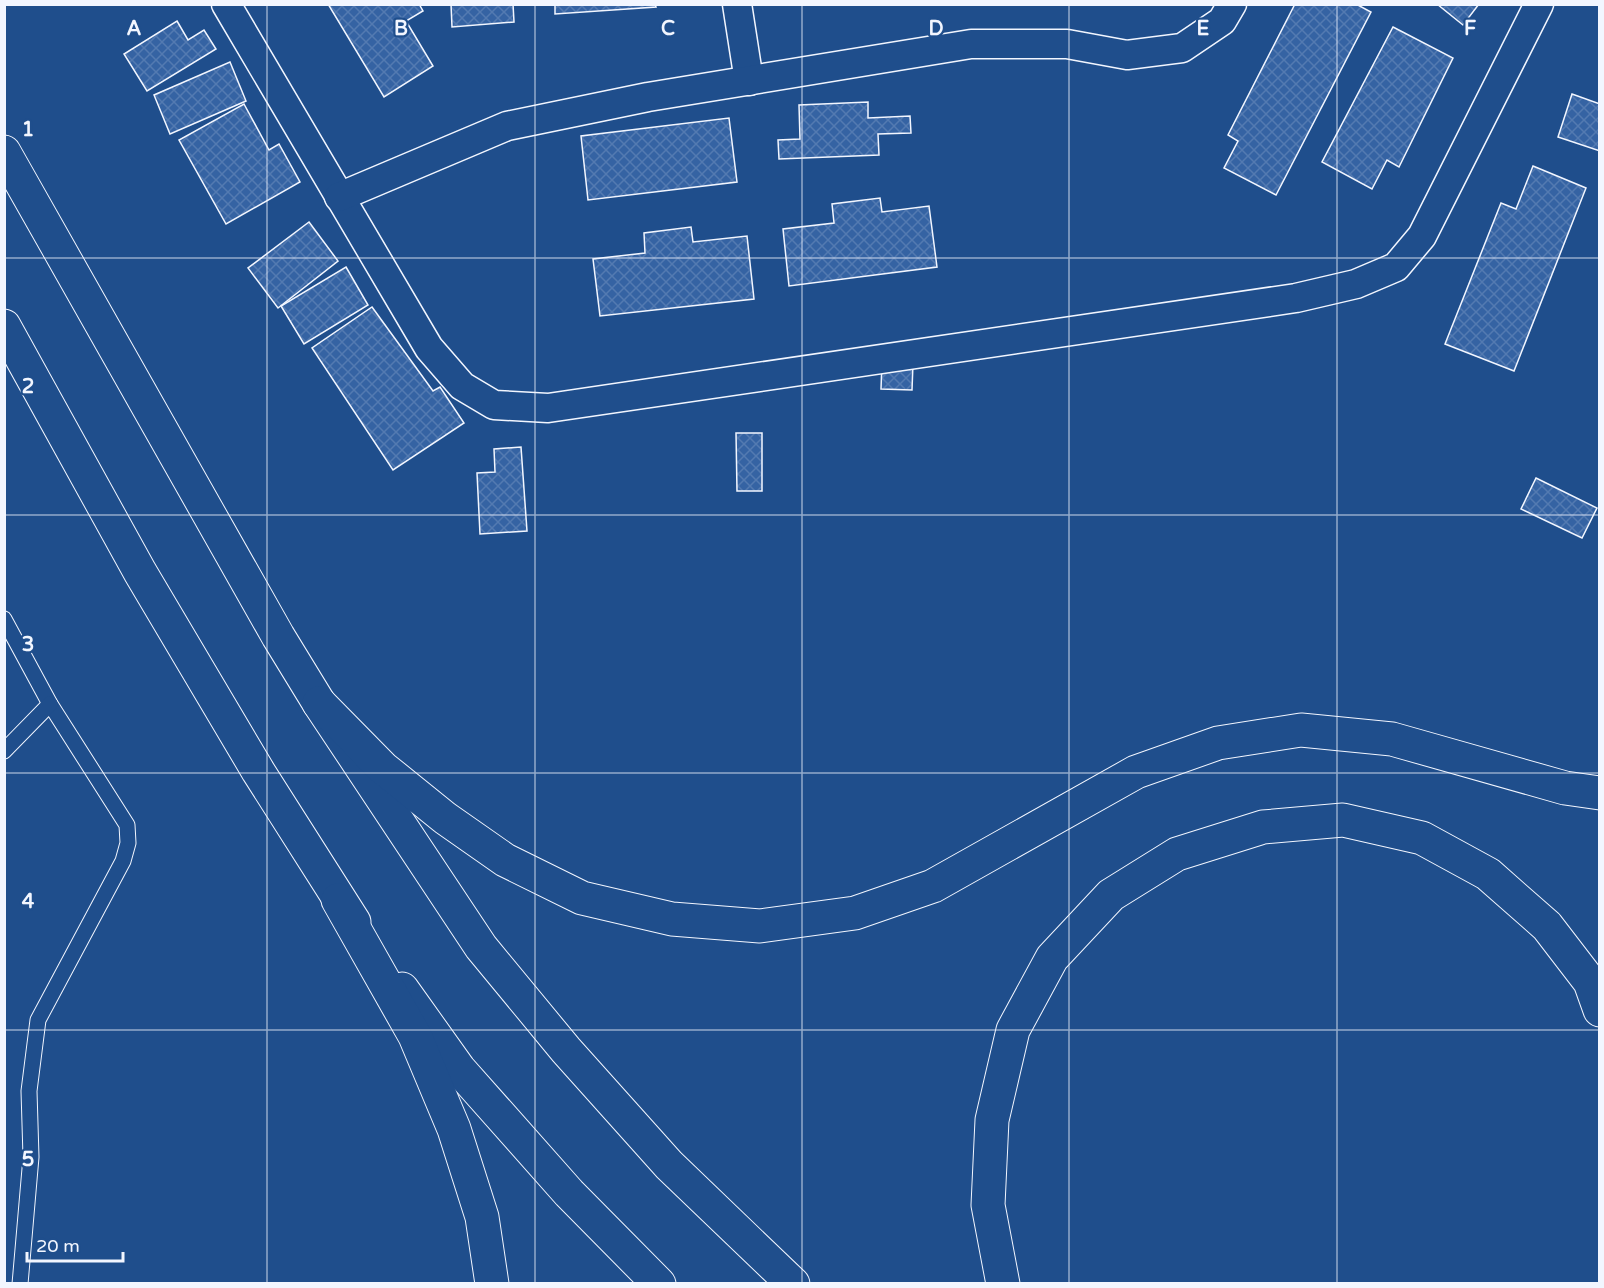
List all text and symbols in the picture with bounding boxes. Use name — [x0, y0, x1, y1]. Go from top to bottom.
text: A — [127, 17, 142, 41]
text: B — [394, 17, 408, 41]
text: C — [661, 17, 675, 41]
text: D — [928, 17, 944, 41]
text: E — [1197, 17, 1210, 41]
text: F — [1464, 17, 1476, 41]
text: 1 — [22, 118, 34, 142]
text: 2 — [22, 375, 34, 399]
text: 3 — [22, 633, 34, 657]
text: 4 — [22, 890, 35, 914]
text: 5 — [22, 1148, 34, 1172]
scale bar — [27, 1225, 123, 1263]
text: 20 m — [36, 1235, 80, 1257]

